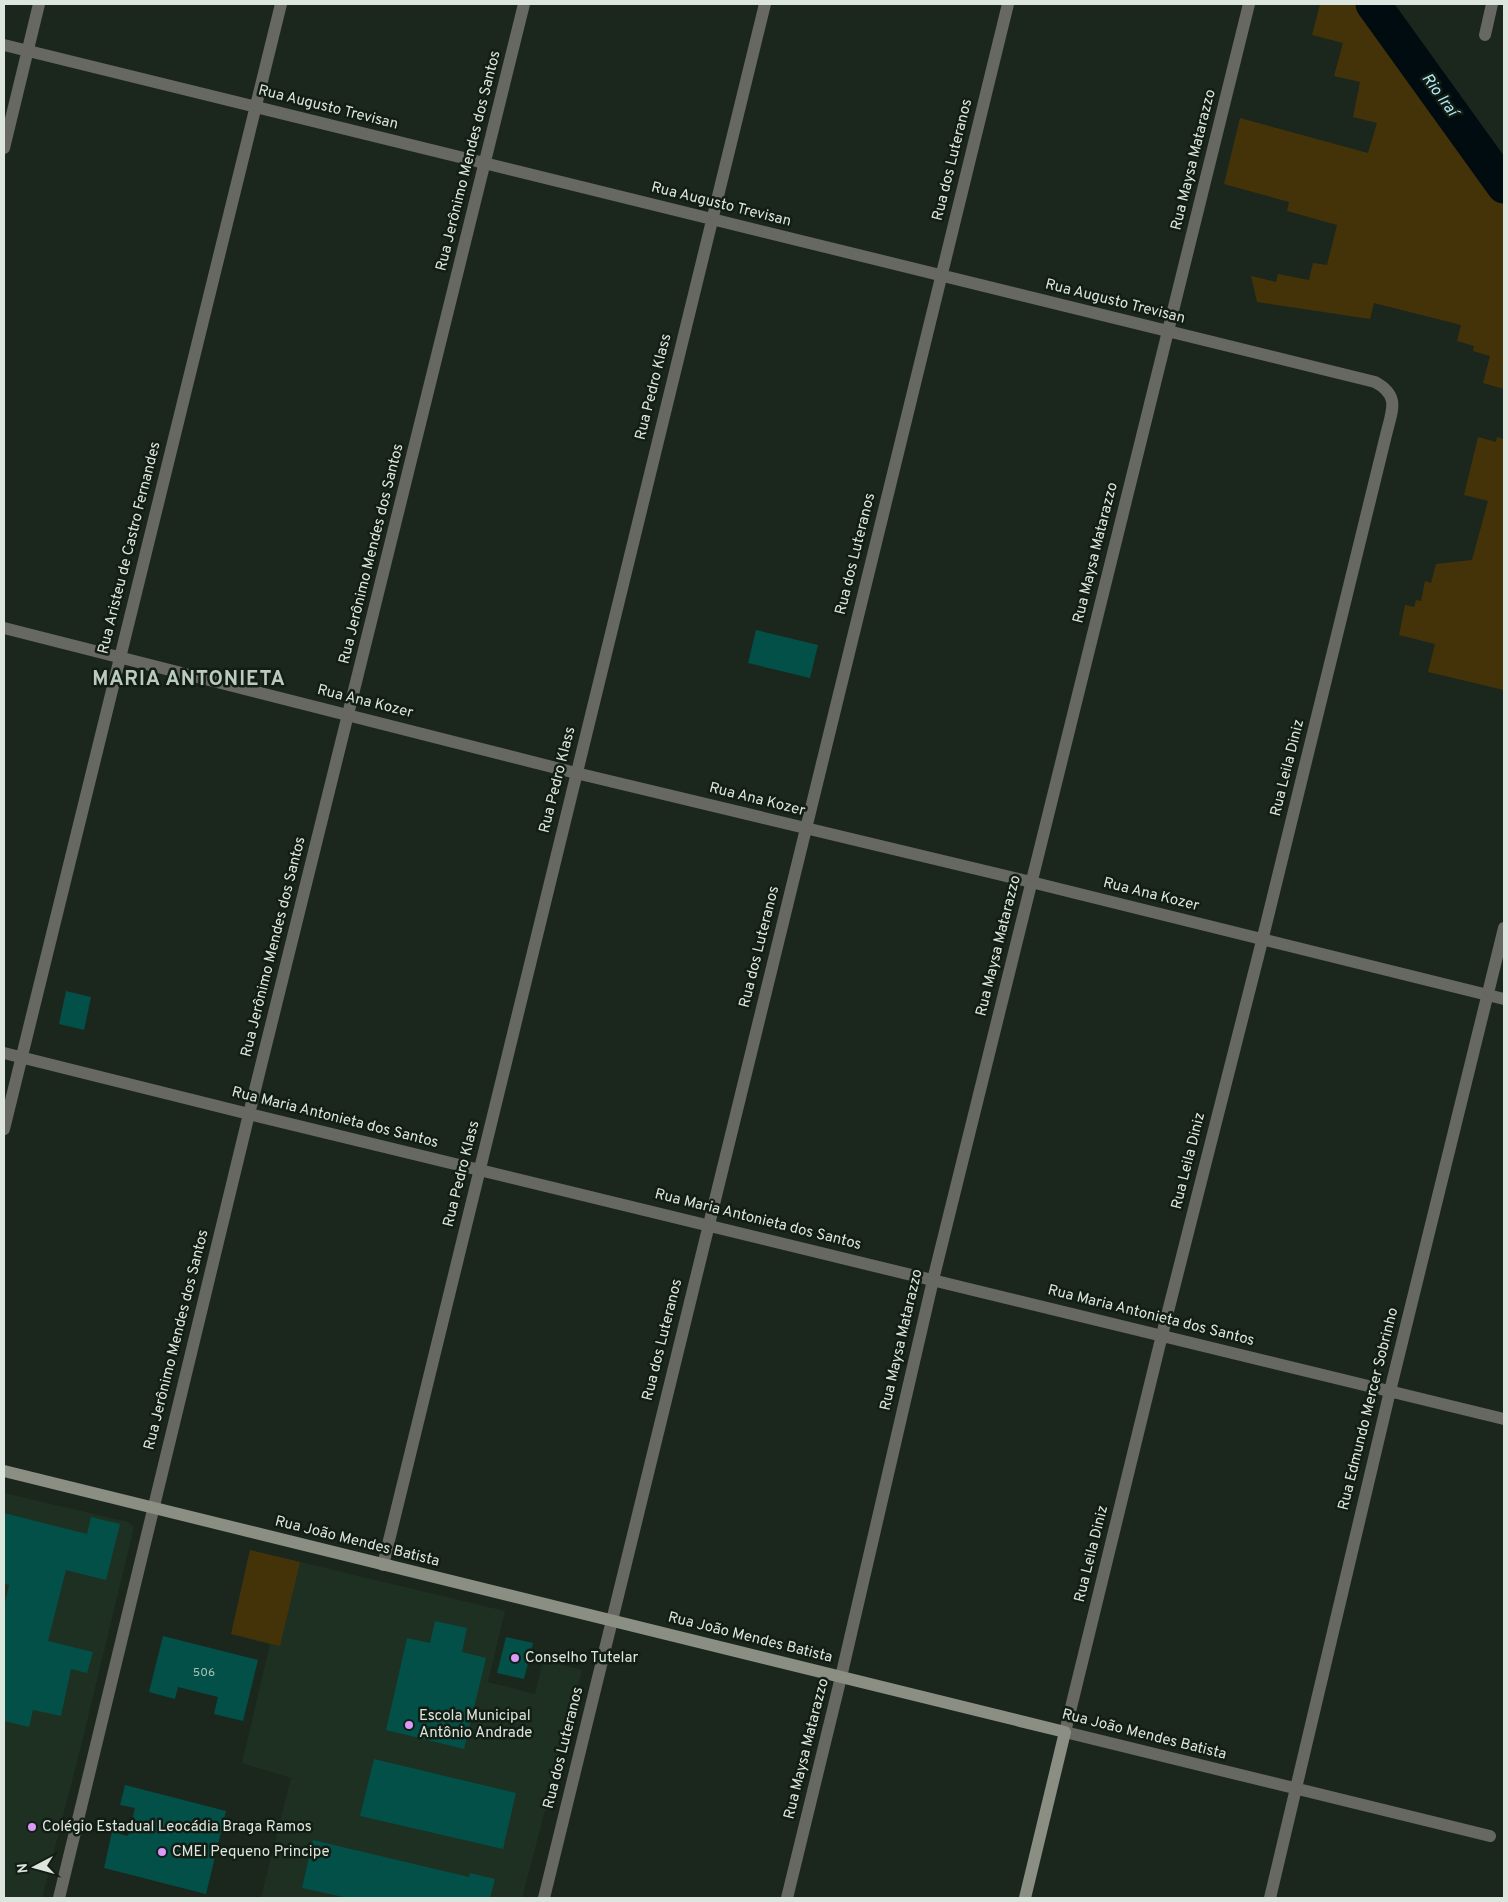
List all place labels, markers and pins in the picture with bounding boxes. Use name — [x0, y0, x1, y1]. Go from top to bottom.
place label: Conselho Tutelar — [525, 1649, 639, 1668]
marker: Conselho Tutelar — [509, 1652, 521, 1664]
place label: Escola Municipal Antônio Andrade — [419, 1707, 532, 1743]
marker: Escola Municipal Antônio Andrade — [403, 1719, 415, 1731]
place label: Colégio Estadual Leocádia Braga Ramos — [42, 1818, 312, 1837]
marker: Colégio Estadual Leocádia Braga Ramos — [26, 1821, 38, 1833]
place label: CMEI Pequeno Principe — [172, 1843, 329, 1862]
marker: CMEI Pequeno Principe — [156, 1846, 168, 1858]

